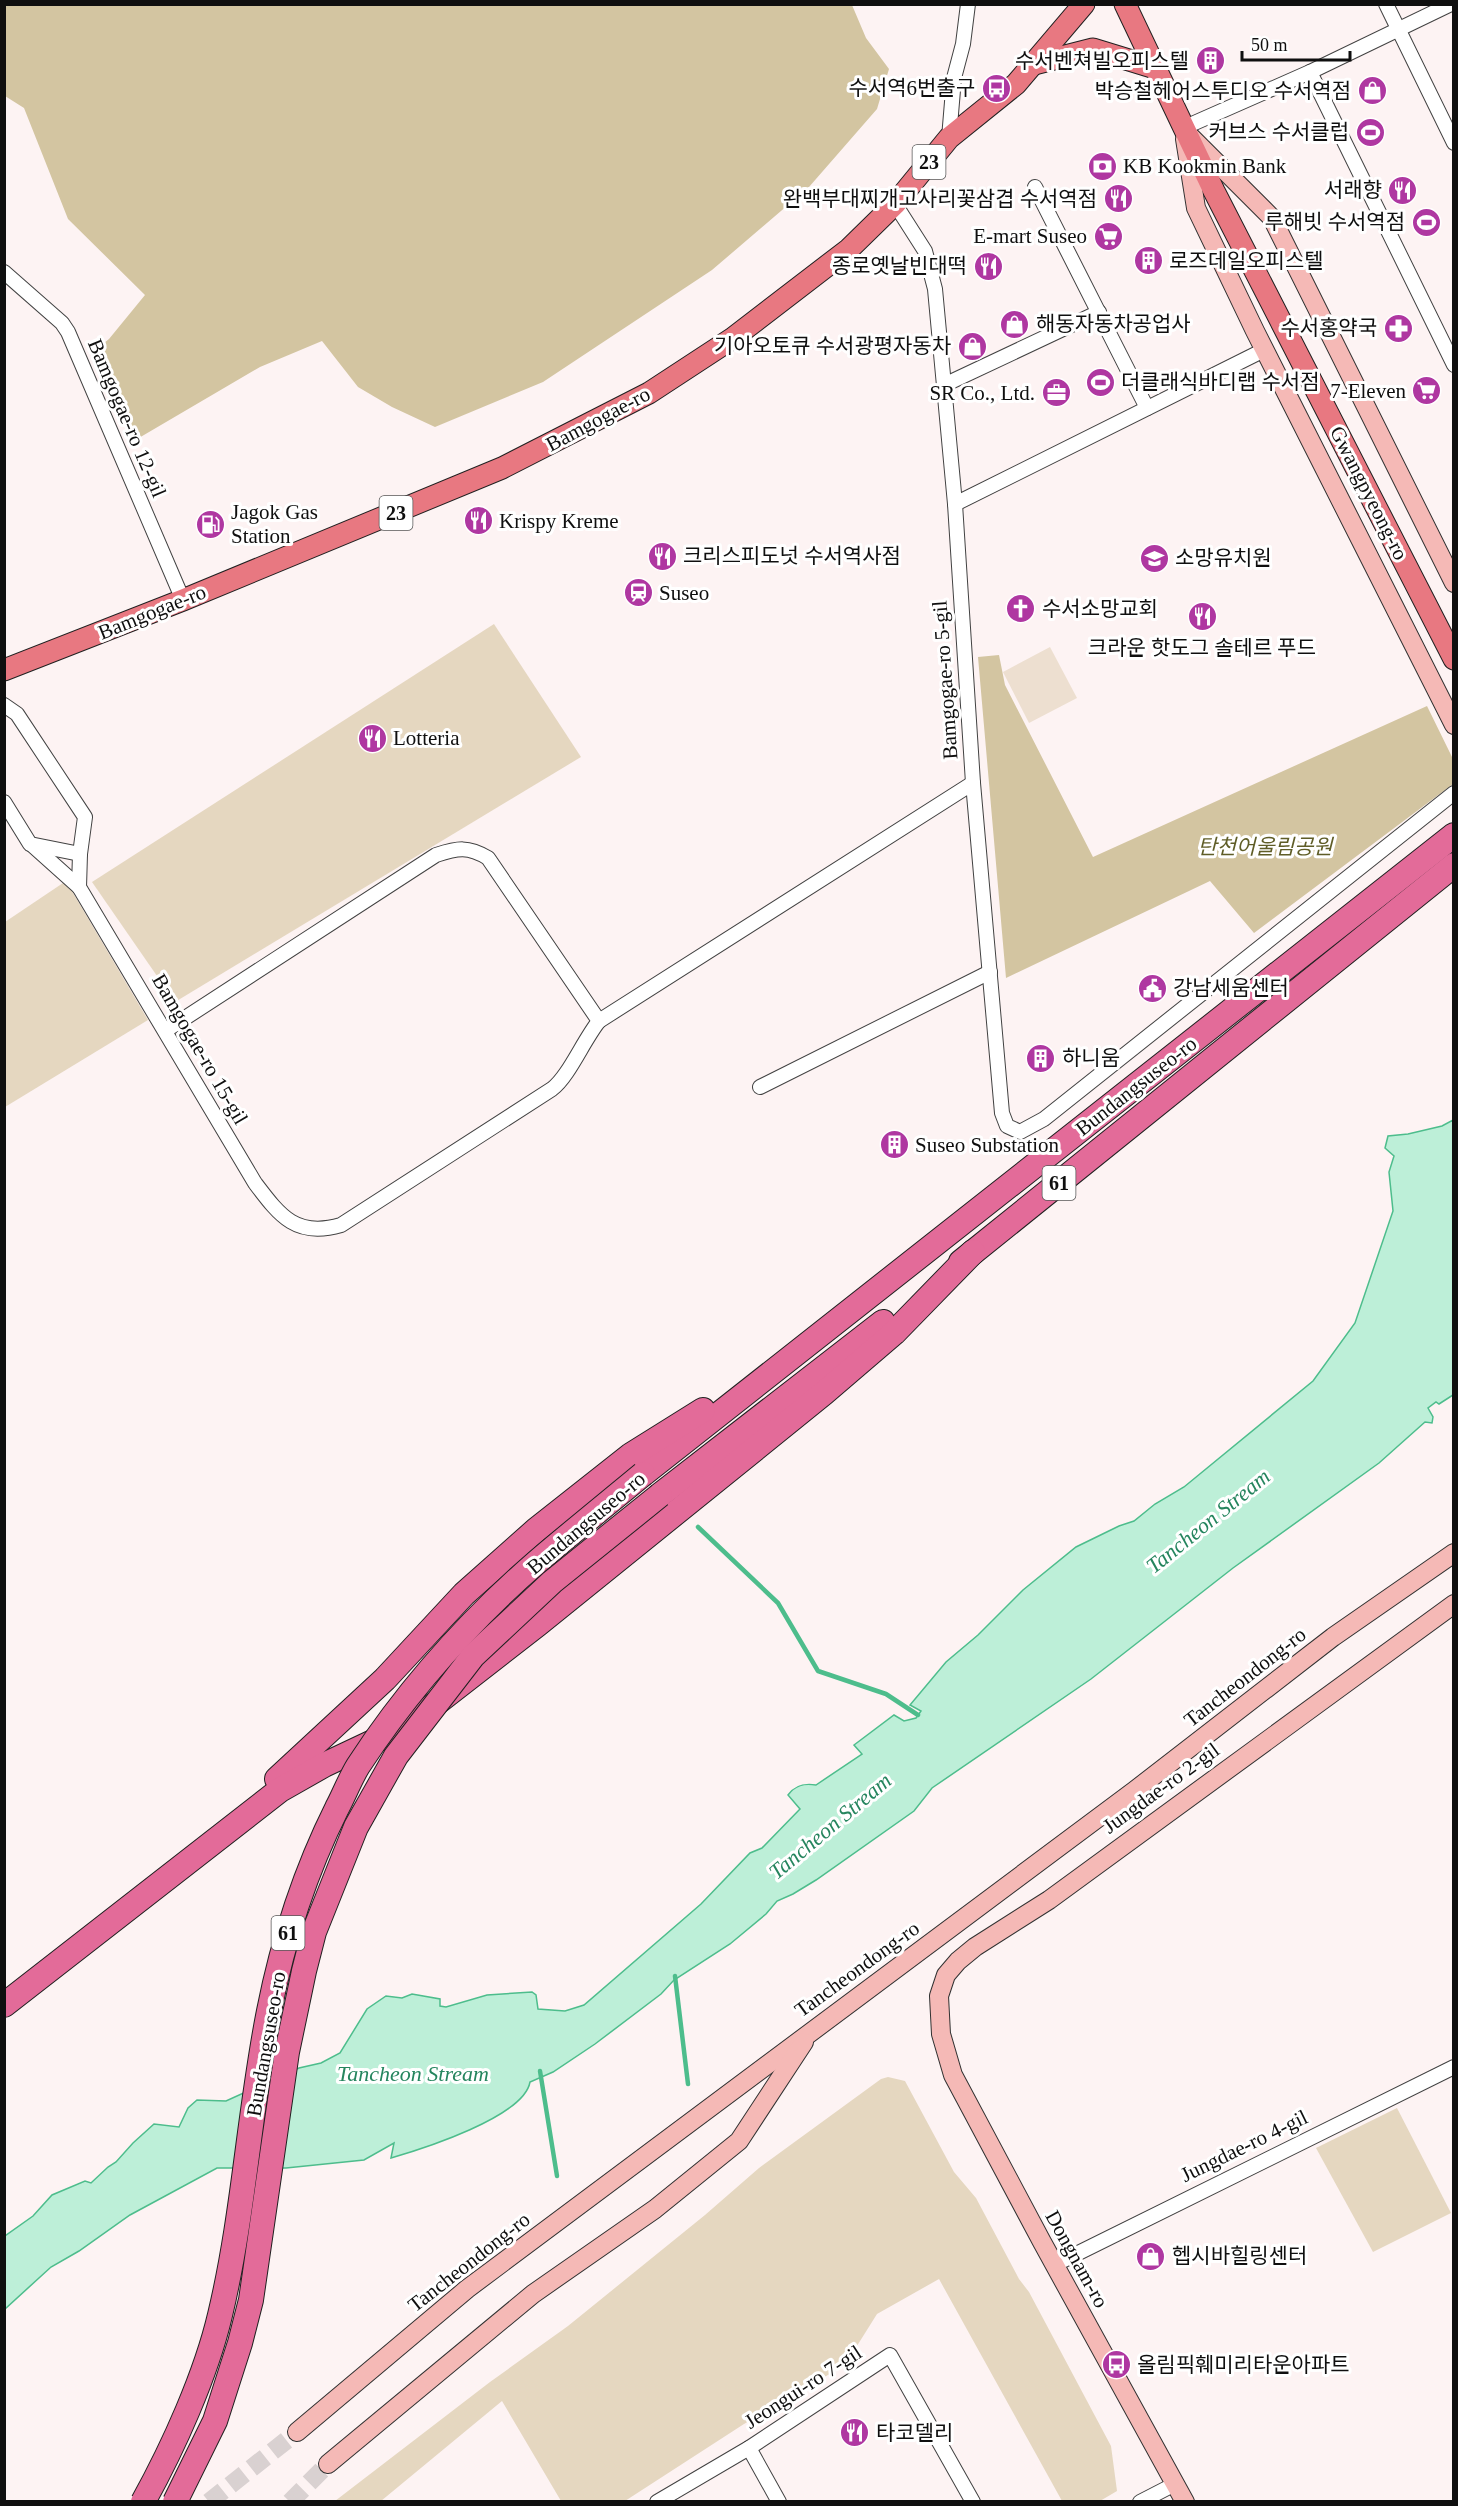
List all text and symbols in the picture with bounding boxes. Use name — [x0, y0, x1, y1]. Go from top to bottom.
scale bar — [1242, 24, 1350, 62]
text: 50 m — [1251, 35, 1288, 55]
building icon: 수서벤쳐빌오피스텔 — [1194, 45, 1226, 77]
place label: 수서벤쳐빌오피스텔 — [1015, 49, 1189, 73]
bus stop icon: 수서역6번출구 — [980, 72, 1012, 104]
shop icon: 박승철헤어스투디오 수서역점 — [1356, 75, 1388, 107]
place label: 수서역6번출구 — [849, 76, 975, 100]
place label: 박승철헤어스투디오 수서역점 — [1095, 79, 1351, 103]
sports icon: 커브스 수서클럽 — [1354, 116, 1386, 148]
place label: 커브스 수서클럽 — [1209, 120, 1349, 144]
road number: 23 — [912, 145, 946, 179]
bank icon: KB Kookmin Bank — [1086, 150, 1118, 182]
place label: KB Kookmin Bank — [1123, 154, 1287, 178]
restaurant icon: 서래향 — [1387, 174, 1419, 206]
place label: 서래향 — [1324, 178, 1382, 202]
restaurant icon: 완백부대찌개고사리꽃삼겹 수서역점 — [1102, 183, 1134, 215]
place label: 완백부대찌개고사리꽃삼겹 수서역점 — [783, 187, 1097, 211]
sports icon: 루해빗 수서역점 — [1410, 206, 1442, 238]
place label: 루해빗 수서역점 — [1265, 210, 1405, 234]
supermarket icon: E-mart Suseo — [1092, 220, 1124, 252]
place label: E-mart Suseo — [973, 224, 1087, 248]
building icon: 로즈데일오피스텔 — [1132, 245, 1164, 277]
place label: 로즈데일오피스텔 — [1169, 249, 1324, 273]
restaurant icon: 종로옛날빈대떡 — [972, 250, 1004, 282]
place label: 종로옛날빈대떡 — [832, 254, 967, 278]
shop icon: 해동자동차공업사 — [999, 308, 1031, 340]
place label: 해동자동차공업사 — [1036, 312, 1191, 336]
pharmacy icon: 수서홍약국 — [1382, 312, 1414, 344]
place label: 수서홍약국 — [1280, 316, 1377, 340]
shop icon: 기아오토큐 수서광평자동차 — [956, 330, 988, 362]
place label: 기아오토큐 수서광평자동차 — [714, 334, 951, 358]
street label: Bamgogae-ro 12-gil — [83, 335, 171, 501]
sports icon: 더클래식바디랩 수서점 — [1084, 366, 1116, 398]
place label: 더클래식바디랩 수서점 — [1121, 370, 1319, 394]
supermarket icon: 7-Eleven — [1411, 375, 1443, 407]
office icon: SR Co., Ltd. — [1040, 377, 1072, 409]
place label: 7-Eleven — [1330, 379, 1407, 403]
place label: SR Co., Ltd. — [929, 381, 1035, 405]
street label: Bamgogae-ro — [542, 382, 654, 456]
street label: Gwangpyeong-ro — [1325, 422, 1413, 564]
road number: 23 — [380, 496, 412, 530]
place label: Jagok Gas Station — [231, 500, 318, 548]
restaurant icon: Krispy Kreme — [462, 505, 494, 537]
fuel station icon: Jagok Gas Station — [194, 508, 226, 540]
place label: Krispy Kreme — [499, 509, 619, 533]
restaurant icon: 크리스피도넛 수서역사점 — [646, 540, 678, 572]
school or university icon: 소망유치원 — [1138, 542, 1170, 574]
place label: 크리스피도넛 수서역사점 — [683, 544, 901, 568]
place label: 소망유치원 — [1175, 546, 1272, 570]
station icon: Suseo — [622, 577, 654, 609]
street label: Bamgogae-ro — [95, 579, 209, 645]
place label: Suseo — [659, 581, 709, 605]
church icon: 수서소망교회 — [1005, 593, 1037, 625]
place label: 수서소망교회 — [1042, 597, 1158, 621]
street label: Bamgogae-ro 5-gil — [927, 600, 963, 760]
restaurant icon: 크라운 핫도그 솔테르 푸드 — [1186, 601, 1218, 633]
place label: 크라운 핫도그 솔테르 푸드 — [1088, 636, 1316, 660]
restaurant icon: Lotteria — [356, 722, 388, 754]
place label: Lotteria — [393, 726, 460, 750]
park label: 탄천어울림공원 — [1197, 835, 1334, 859]
street label: Bamgogae-ro 15-gil — [147, 970, 253, 1129]
public building icon: 강남세움센터 — [1136, 972, 1168, 1004]
place label: 강남세움센터 — [1173, 976, 1289, 1000]
street label: Bundangsuseo-ro — [1071, 1031, 1201, 1141]
building icon: 하니움 — [1025, 1042, 1057, 1074]
place label: 하니움 — [1062, 1046, 1120, 1070]
building icon: Suseo Substation — [878, 1129, 910, 1161]
place label: Suseo Substation — [915, 1133, 1060, 1157]
road number: 61 — [1042, 1166, 1076, 1200]
water label: Tancheon Stream — [1141, 1464, 1275, 1578]
street label: Bundangsuseo-ro — [522, 1467, 650, 1579]
street label: Tancheondong-ro — [1179, 1622, 1311, 1732]
street label: Jungdae-ro 2-gil — [1098, 1738, 1224, 1838]
water label: Tancheon Stream — [764, 1768, 896, 1884]
road number: 61 — [272, 1916, 304, 1950]
street label: Tancheondong-ro — [790, 1916, 924, 2022]
street label: Bundangsuseo-ro — [241, 1970, 291, 2118]
water label: Tancheon Stream — [337, 2061, 489, 2086]
street label: Jungdae-ro 4-gil — [1177, 2105, 1312, 2187]
street label: Dongnam-ro — [1040, 2206, 1114, 2312]
street label: Tancheondong-ro — [403, 2207, 535, 2317]
shop icon: 헵시바힐링센터 — [1135, 2240, 1167, 2272]
place label: 헵시바힐링센터 — [1172, 2244, 1307, 2268]
street label: Jeongui-ro 7-gil — [740, 2340, 866, 2434]
bus stop icon: 올림픽훼미리타운아파트 — [1100, 2349, 1132, 2381]
place label: 올림픽훼미리타운아파트 — [1137, 2353, 1350, 2377]
restaurant icon: 타코델리 — [839, 2417, 871, 2449]
place label: 타코델리 — [876, 2421, 953, 2445]

